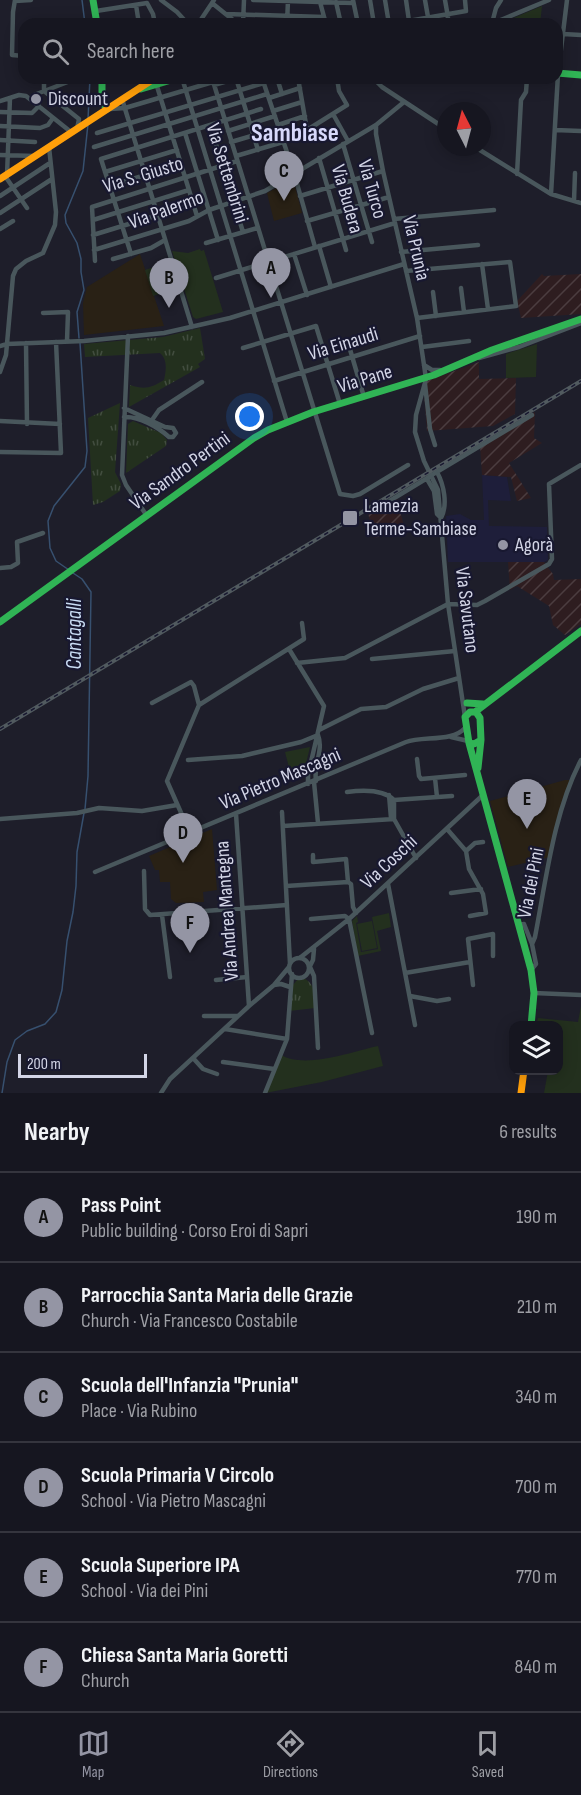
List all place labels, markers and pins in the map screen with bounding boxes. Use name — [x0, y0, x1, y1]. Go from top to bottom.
place label: Discount — [48, 87, 108, 111]
marker: Discount — [29, 92, 43, 106]
pin: C — [264, 152, 304, 201]
pin: A — [252, 248, 290, 298]
pin: B — [150, 258, 188, 308]
place label: Lamezia Terme-Sambiase — [364, 494, 477, 541]
marker: Lamezia Terme-Sambiase — [341, 509, 359, 527]
place label: Agorà — [514, 533, 553, 557]
marker: Agorà — [496, 538, 510, 552]
pin: E — [508, 780, 546, 829]
pin: D — [164, 814, 202, 863]
pin: F — [170, 904, 210, 953]

